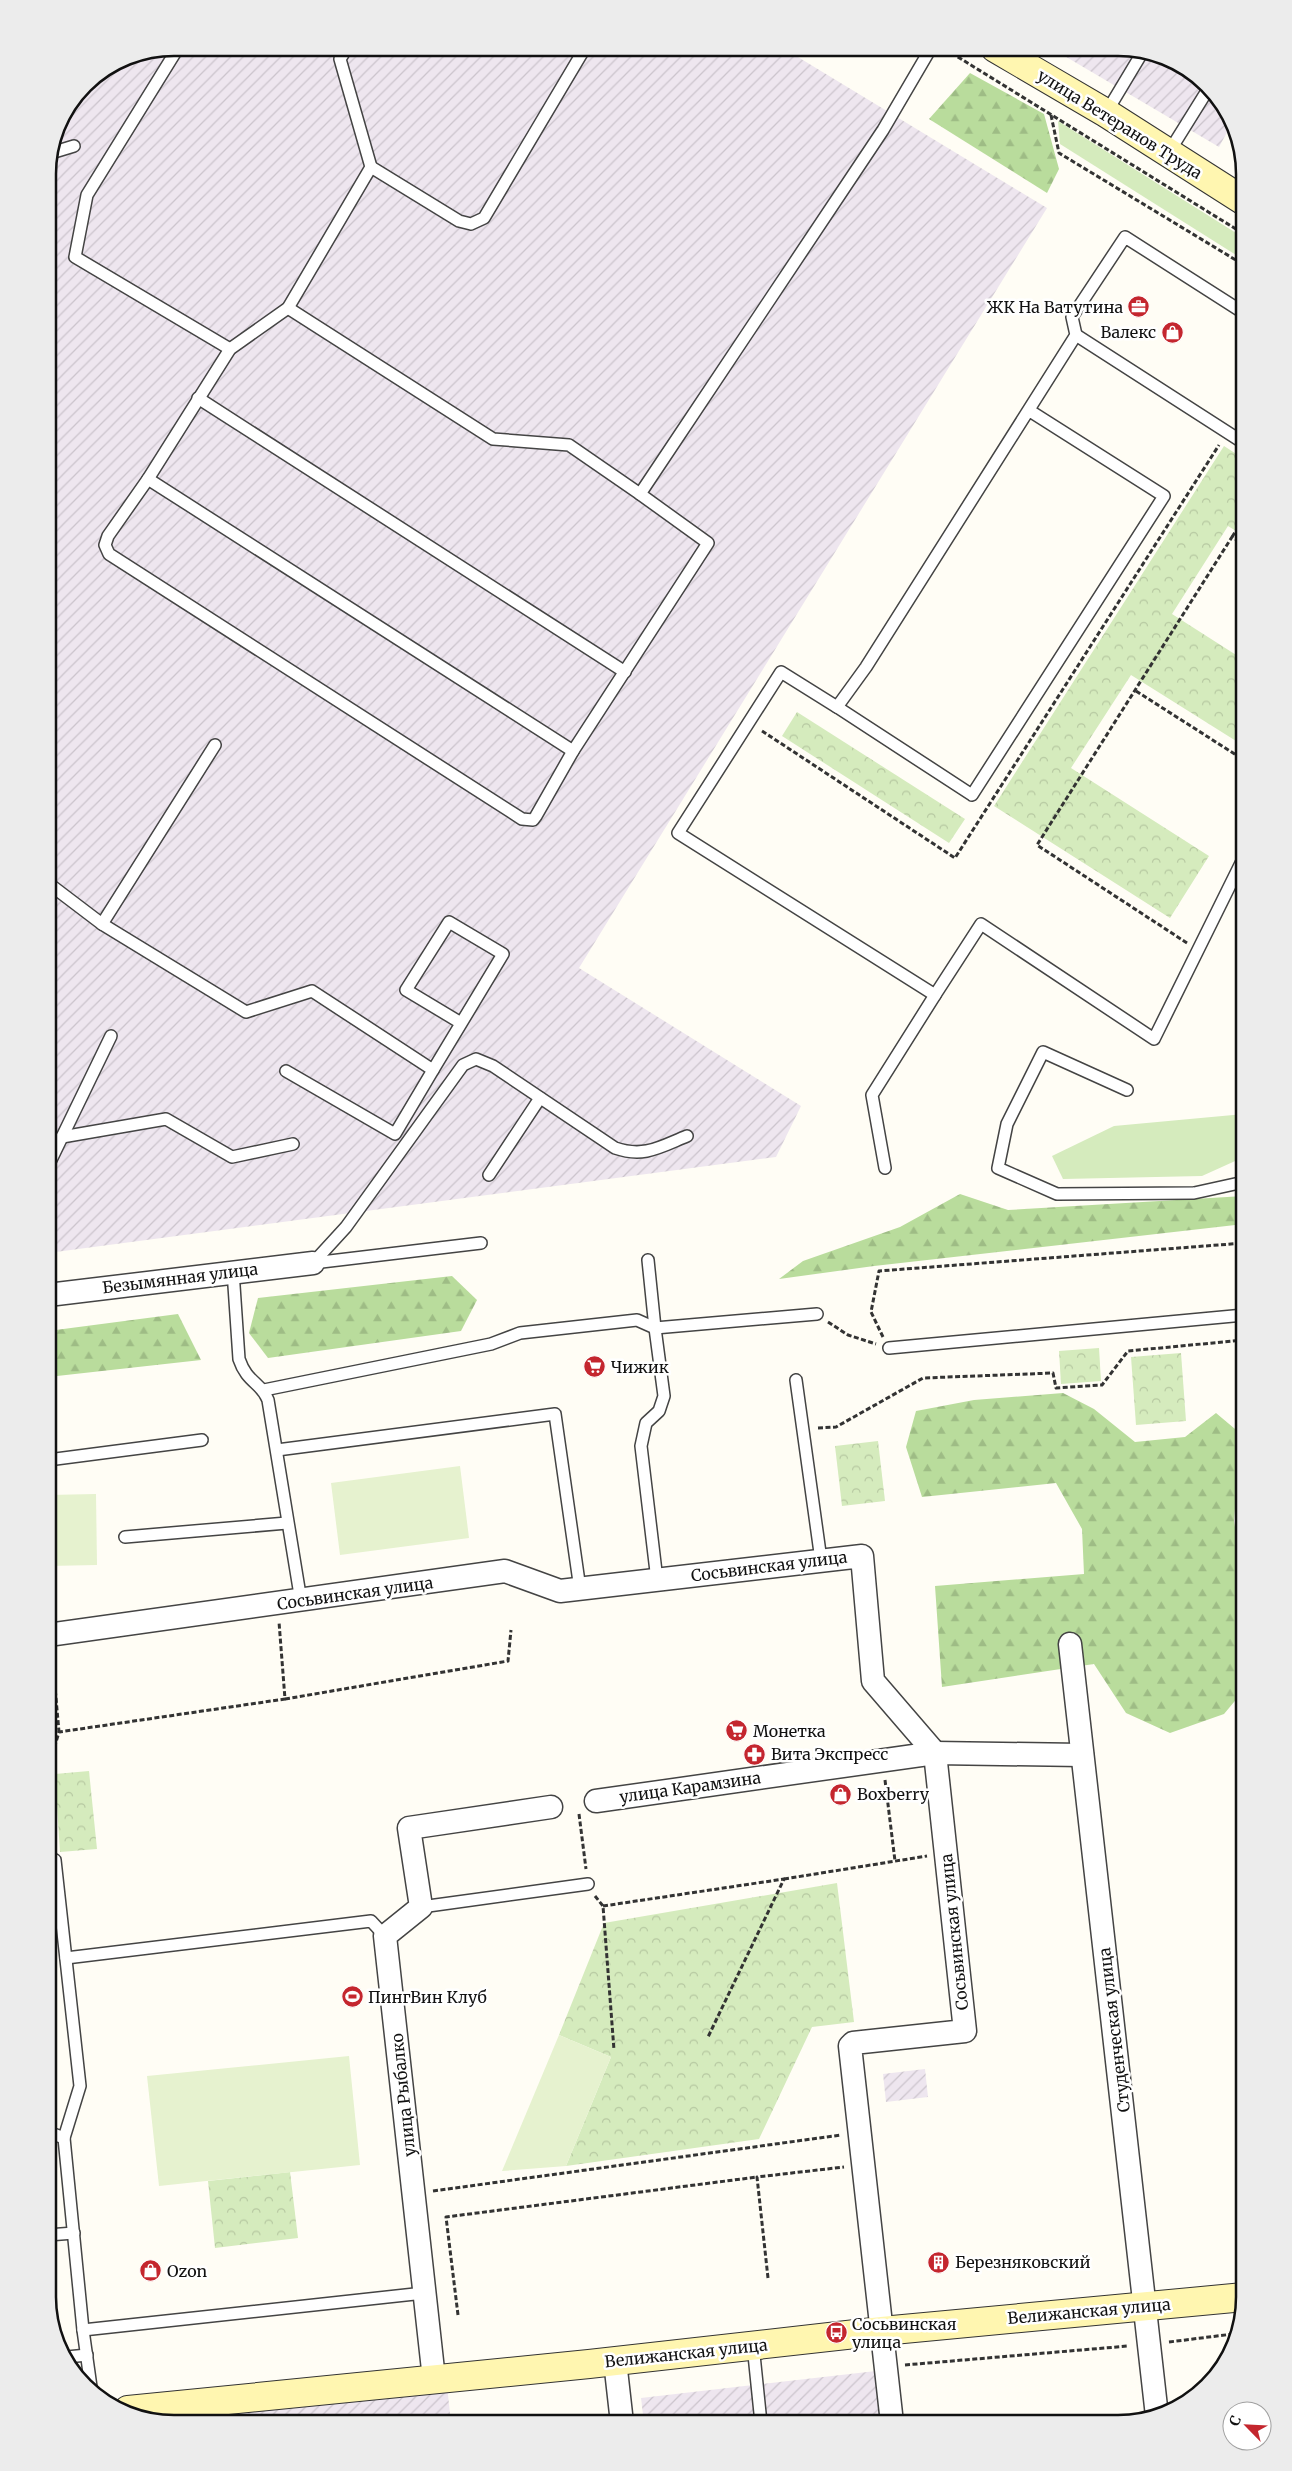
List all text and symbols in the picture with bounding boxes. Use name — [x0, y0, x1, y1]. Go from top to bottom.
street label: улица Ветеранов Труда — [1034, 65, 1206, 183]
office icon: ЖК На Ватутина — [1127, 295, 1151, 319]
place label: ЖК На Ватутина — [986, 297, 1123, 317]
shop icon: Валекс — [1160, 320, 1184, 344]
place label: Валекс — [1100, 322, 1156, 342]
street label: Безымянная улица — [101, 1258, 259, 1297]
supermarket icon: Чижик — [583, 1355, 607, 1379]
place label: Чижик — [611, 1357, 669, 1377]
street label: Сосьвинская улица — [690, 1546, 849, 1586]
street label: Сосьвинская улица — [276, 1572, 435, 1614]
supermarket icon: Монетка — [725, 1719, 749, 1743]
place label: Монетка — [753, 1721, 826, 1741]
pharmacy icon: Вита Экспресс — [743, 1742, 767, 1766]
place label: Вита Экспресс — [771, 1744, 888, 1764]
street label: улица Карамзина — [618, 1767, 762, 1807]
shop icon: Boxberry — [829, 1782, 853, 1806]
place label: Boxberry — [857, 1784, 930, 1804]
street label: Сосьвинская улица — [936, 1852, 972, 2011]
street label: Студенческая улица — [1094, 1946, 1134, 2113]
sports icon: ПингВин Клуб — [340, 1985, 364, 2009]
place label: ПингВин Клуб — [368, 1987, 487, 2007]
street label: улица Рыбалко — [387, 2032, 419, 2158]
building icon: Березняковский — [927, 2250, 951, 2274]
place label: Березняковский — [955, 2252, 1091, 2272]
shop icon: Ozon — [139, 2259, 163, 2283]
place label: Ozon — [167, 2261, 207, 2281]
street label: Велижанская улица — [1007, 2294, 1172, 2328]
place label: Сосьвинская улица — [852, 2314, 956, 2352]
bus stop icon: Сосьвинская улица — [824, 2321, 848, 2345]
street label: Велижанская улица — [604, 2334, 769, 2371]
north arrow — [1222, 2401, 1272, 2451]
text: С — [1225, 2413, 1245, 2429]

